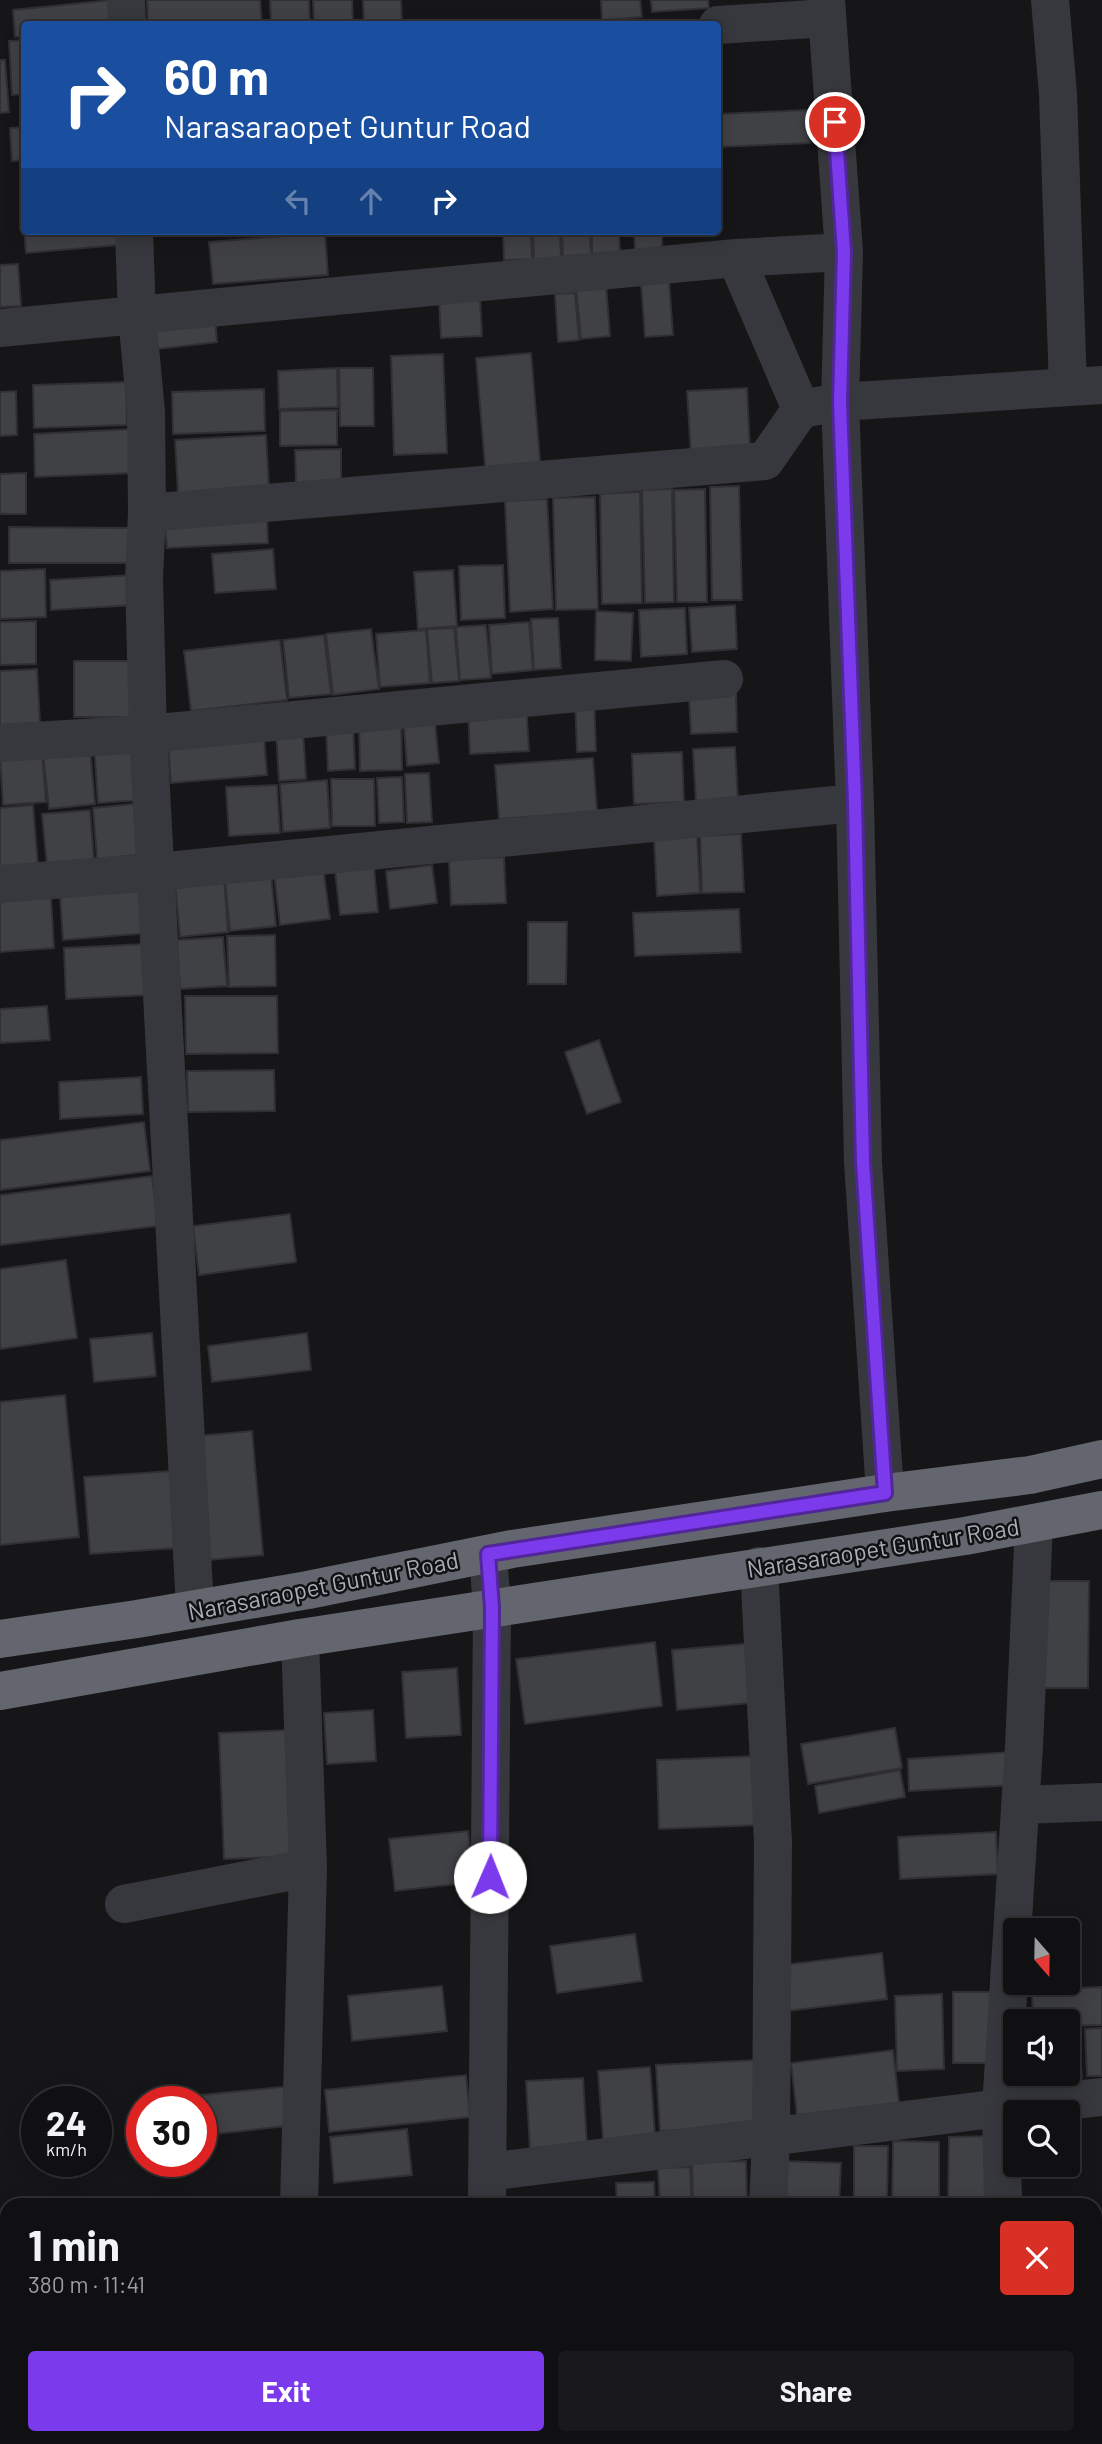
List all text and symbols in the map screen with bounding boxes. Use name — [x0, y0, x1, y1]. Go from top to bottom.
text: 60 m — [164, 46, 269, 105]
icon: right — [49, 49, 140, 140]
pin — [805, 92, 865, 152]
icon: arrive — [816, 103, 854, 141]
text: Narasaraopet Guntur Road — [164, 106, 531, 144]
icon: left — [279, 182, 317, 220]
icon: ahead — [352, 182, 390, 220]
icon: right — [425, 182, 463, 220]
street label: Narasaraopet Guntur Road — [745, 1511, 1021, 1583]
street label: Narasaraopet Guntur Road — [185, 1545, 461, 1625]
position arrow — [453, 1840, 527, 1914]
north arrow — [1003, 1918, 1080, 1995]
map controls — [1003, 1918, 1080, 2177]
button: sound — [1003, 2009, 1080, 2086]
speed limit sign: 30 — [126, 2086, 217, 2177]
button: search — [1003, 2100, 1080, 2177]
text: 24 — [46, 2101, 87, 2143]
text: km/h — [46, 2138, 87, 2160]
text: 1 min — [28, 2219, 120, 2269]
button: close — [1000, 2221, 1074, 2295]
text: 380 m · 11:41 — [28, 2270, 145, 2298]
button: Exit — [28, 2351, 544, 2431]
button: Share — [558, 2351, 1074, 2431]

